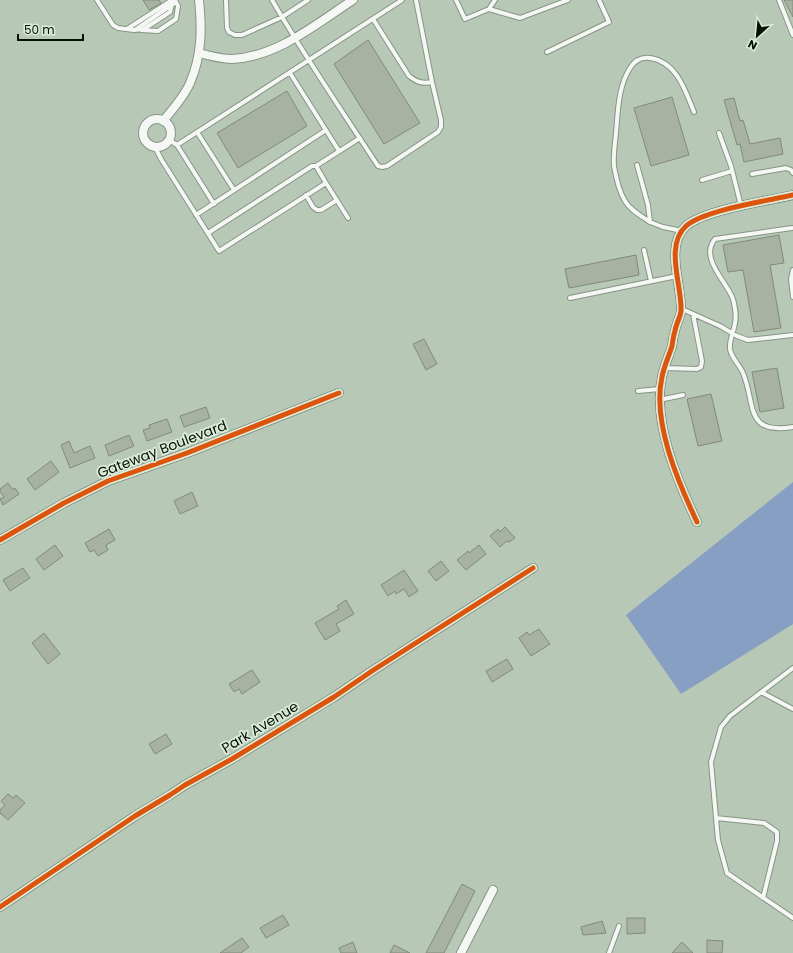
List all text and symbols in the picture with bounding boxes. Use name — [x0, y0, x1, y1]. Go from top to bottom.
scale bar — [18, 16, 83, 42]
north arrow — [737, 16, 777, 56]
text: 50 m — [24, 21, 55, 38]
text: N — [745, 36, 760, 54]
street label: Gateway Boulevard — [94, 415, 230, 483]
street label: Park Avenue — [218, 696, 302, 758]

